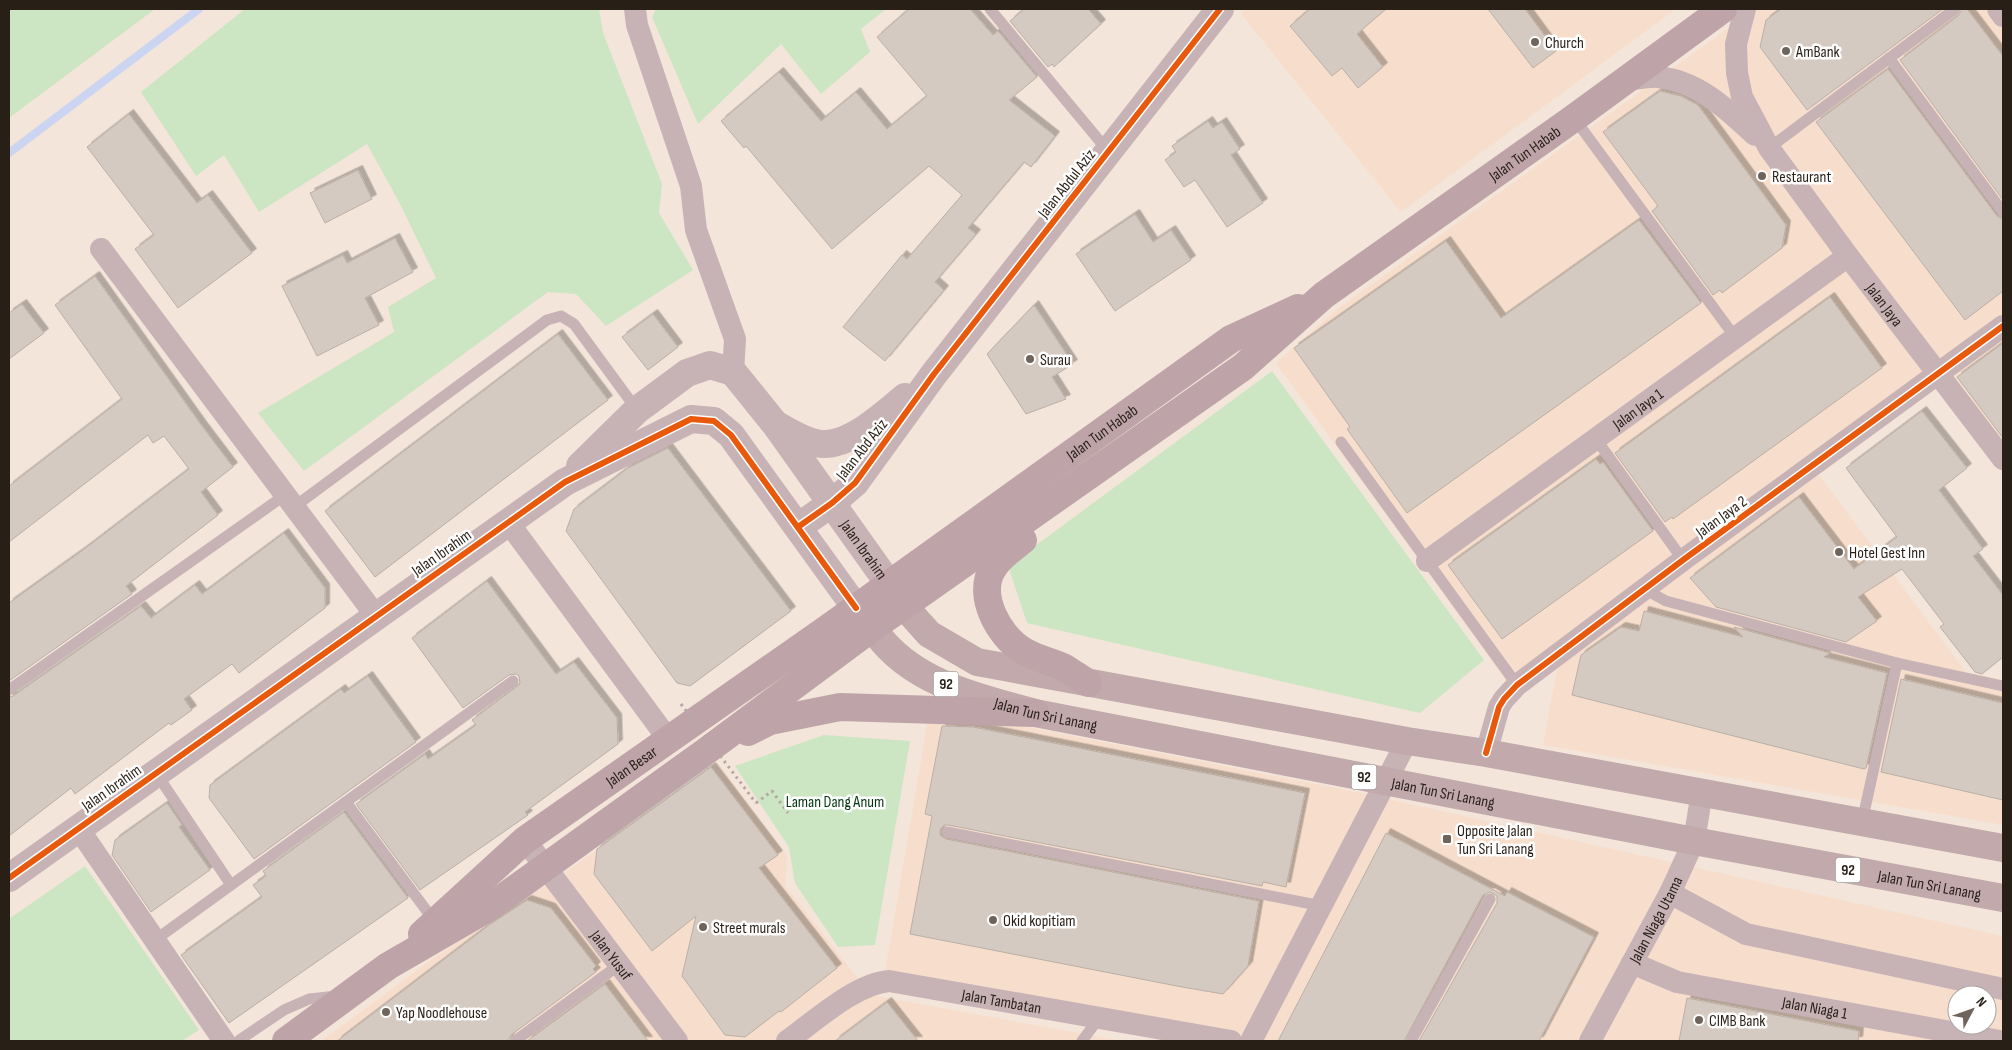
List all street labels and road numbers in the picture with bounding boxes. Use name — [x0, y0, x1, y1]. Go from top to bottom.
street label: Jalan Tun Habab — [1485, 123, 1565, 187]
street label: Jalan Abdul Aziz — [1034, 146, 1100, 223]
street label: Jalan Jaya — [1861, 279, 1906, 331]
street label: Jalan Jaya 1 — [1609, 385, 1668, 435]
street label: Jalan Tun Habab — [1062, 401, 1142, 466]
street label: Jalan Abd Aziz — [832, 415, 892, 485]
street label: Jalan Jaya 2 — [1692, 492, 1751, 543]
street label: Jalan Ibrahim — [835, 516, 891, 583]
street label: Jalan Ibrahim — [408, 526, 475, 581]
road number: 92 — [934, 672, 958, 696]
street label: Jalan Tun Sri Lanang — [991, 694, 1099, 736]
street label: Jalan Besar — [602, 742, 662, 792]
street label: Jalan Ibrahim — [78, 761, 145, 816]
road number: 92 — [1352, 764, 1376, 790]
street label: Jalan Tun Sri Lanang — [1389, 774, 1496, 813]
road number: 92 — [1836, 858, 1860, 882]
street label: Jalan Tun Sri Lanang — [1875, 867, 1983, 905]
street label: Jalan Niaga Utama — [1625, 874, 1687, 968]
street label: Jalan Yusuf — [585, 926, 636, 985]
street label: Jalan Tambatan — [959, 986, 1043, 1019]
street label: Jalan Niaga 1 — [1780, 993, 1849, 1024]

